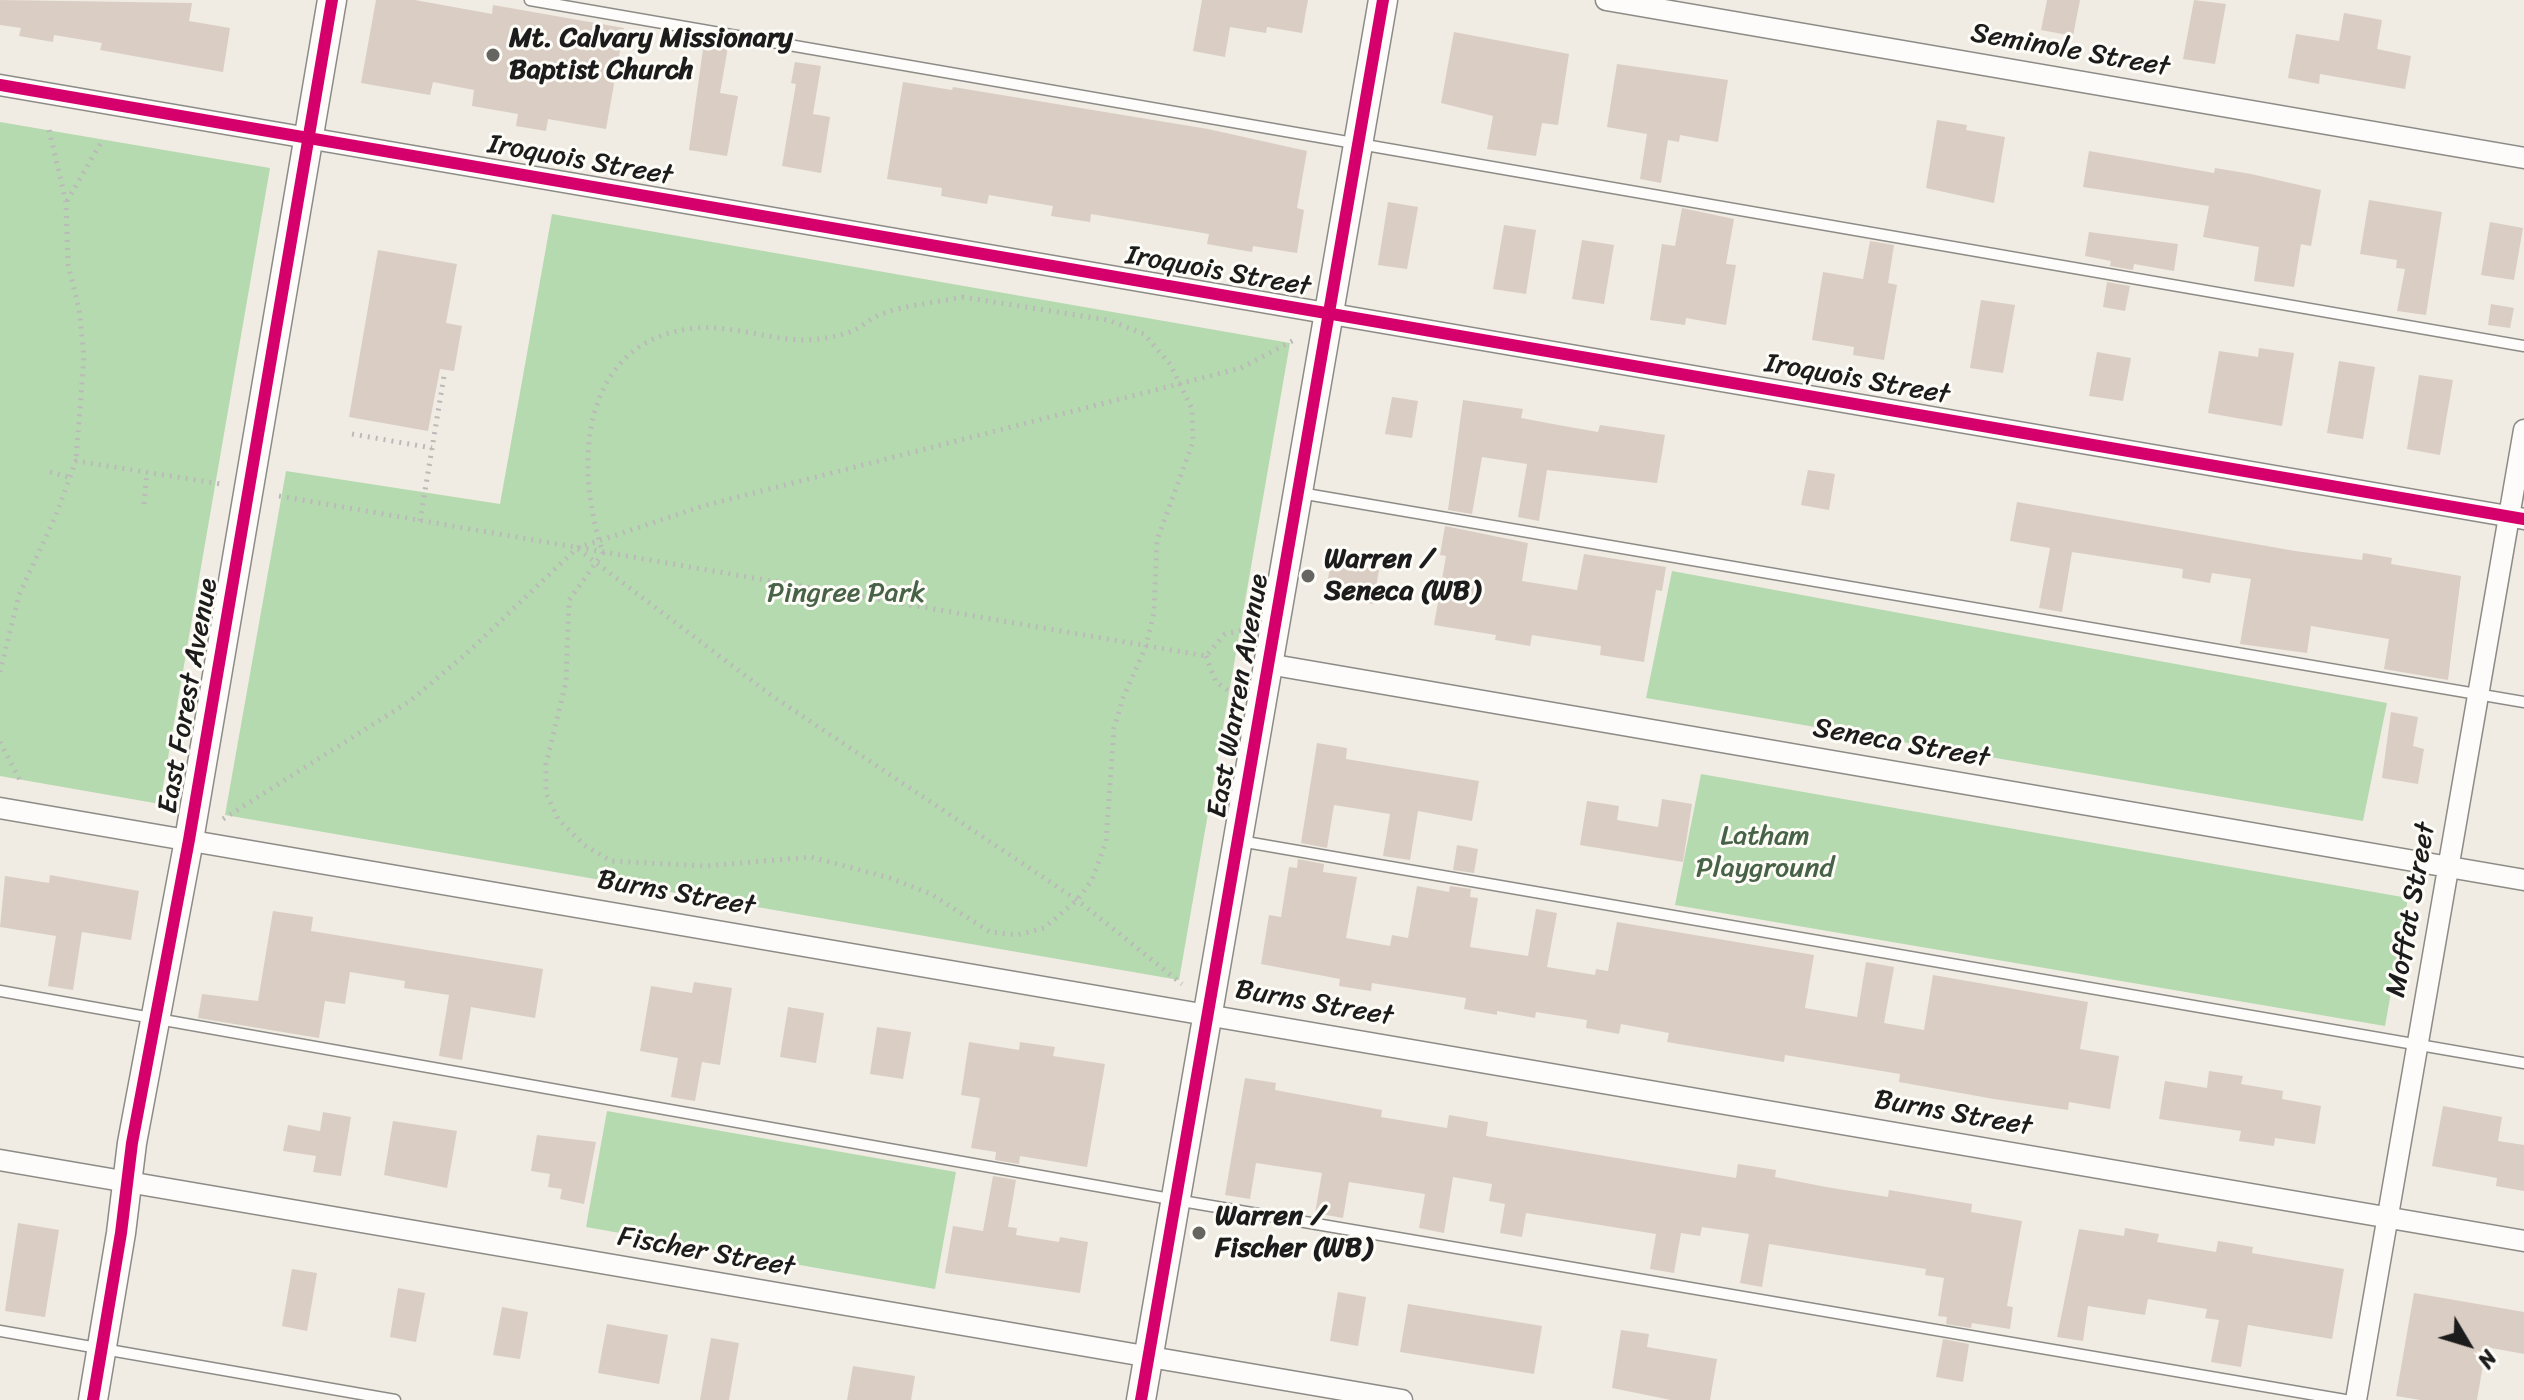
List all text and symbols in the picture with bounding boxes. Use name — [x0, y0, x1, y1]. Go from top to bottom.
street label: Seminole Street — [1968, 17, 2172, 85]
place label: Mt. Calvary Missionary Baptist Church — [509, 22, 793, 88]
marker: Mt. Calvary Missionary Baptist Church — [484, 46, 502, 64]
street label: Iroquois Street — [485, 128, 675, 194]
street label: Iroquois Street — [1123, 239, 1313, 305]
street label: Iroquois Street — [1762, 347, 1952, 413]
place label: Warren / Seneca (WB) — [1324, 543, 1480, 609]
marker: Warren / Seneca (WB) — [1299, 567, 1317, 585]
street label: East Warren Avenue — [1201, 572, 1277, 820]
street label: East Forest Avenue — [152, 576, 226, 816]
park label: Pingree Park — [767, 577, 925, 611]
street label: Seneca Street — [1810, 712, 1992, 776]
park label: Latham Playground — [1696, 820, 1834, 886]
street label: Moffat Street — [2380, 820, 2444, 1000]
street label: Burns Street — [595, 864, 757, 924]
street label: Burns Street — [1233, 974, 1395, 1034]
street label: Burns Street — [1872, 1084, 2034, 1144]
place label: Warren / Fischer (WB) — [1215, 1200, 1372, 1266]
street label: Fischer Street — [615, 1221, 797, 1285]
marker: Warren / Fischer (WB) — [1190, 1224, 1208, 1242]
north arrow — [2428, 1304, 2508, 1384]
text: N — [2467, 1341, 2507, 1377]

